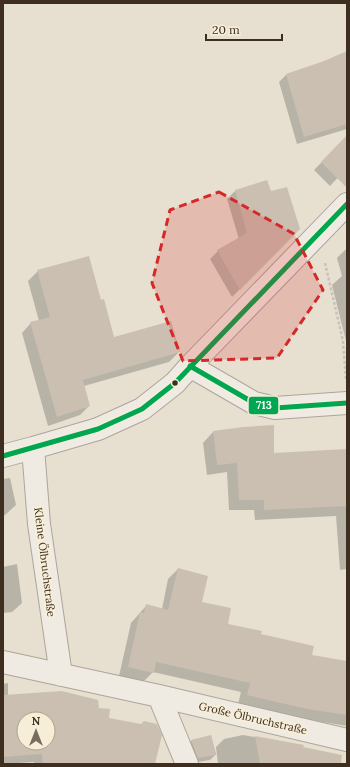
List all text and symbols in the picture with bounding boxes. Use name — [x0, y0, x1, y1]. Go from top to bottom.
scale bar — [206, 16, 282, 42]
text: 20 m — [212, 22, 240, 37]
unlabelled marker — [170, 378, 180, 388]
line badge: 713 — [248, 396, 279, 415]
text: 713 — [256, 398, 272, 412]
street label: Kleine Ölbruchstraße — [31, 506, 60, 618]
street label: Große Ölbruchstraße — [197, 698, 309, 737]
north arrow — [16, 711, 56, 751]
text: N — [32, 714, 41, 728]

